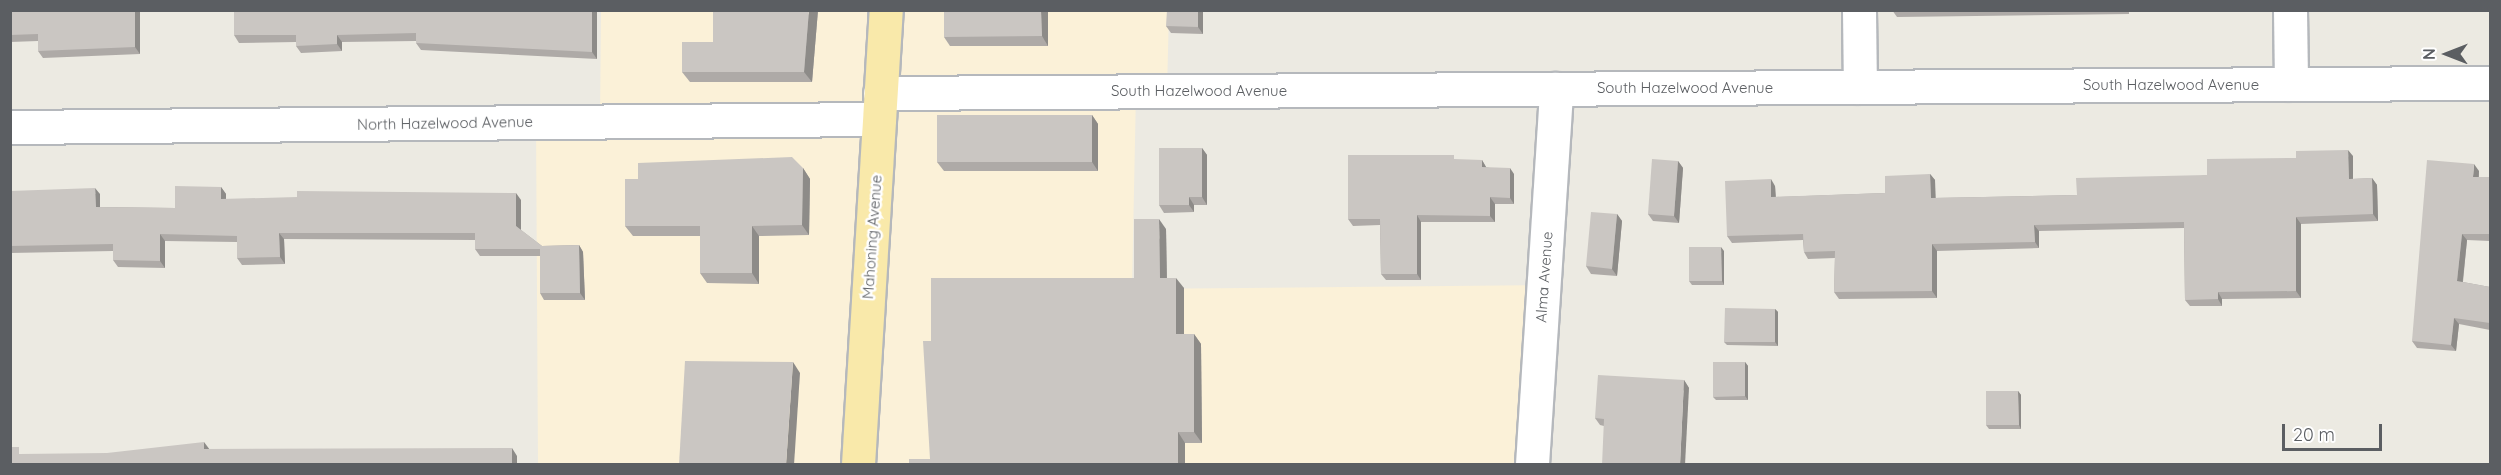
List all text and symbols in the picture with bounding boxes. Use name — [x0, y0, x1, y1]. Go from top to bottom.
north arrow — [2417, 24, 2477, 84]
text: N — [2419, 48, 2439, 60]
street label: South Hazelwood Avenue — [2083, 76, 2259, 94]
street label: South Hazelwood Avenue — [1597, 79, 1773, 97]
street label: South Hazelwood Avenue — [1111, 82, 1287, 100]
street label: North Hazelwood Avenue — [357, 112, 533, 134]
street label: Mahoning Avenue — [859, 174, 885, 300]
street label: Alma Avenue — [1532, 231, 1556, 323]
scale bar — [2285, 412, 2386, 450]
text: 20 m — [2293, 423, 2335, 446]

